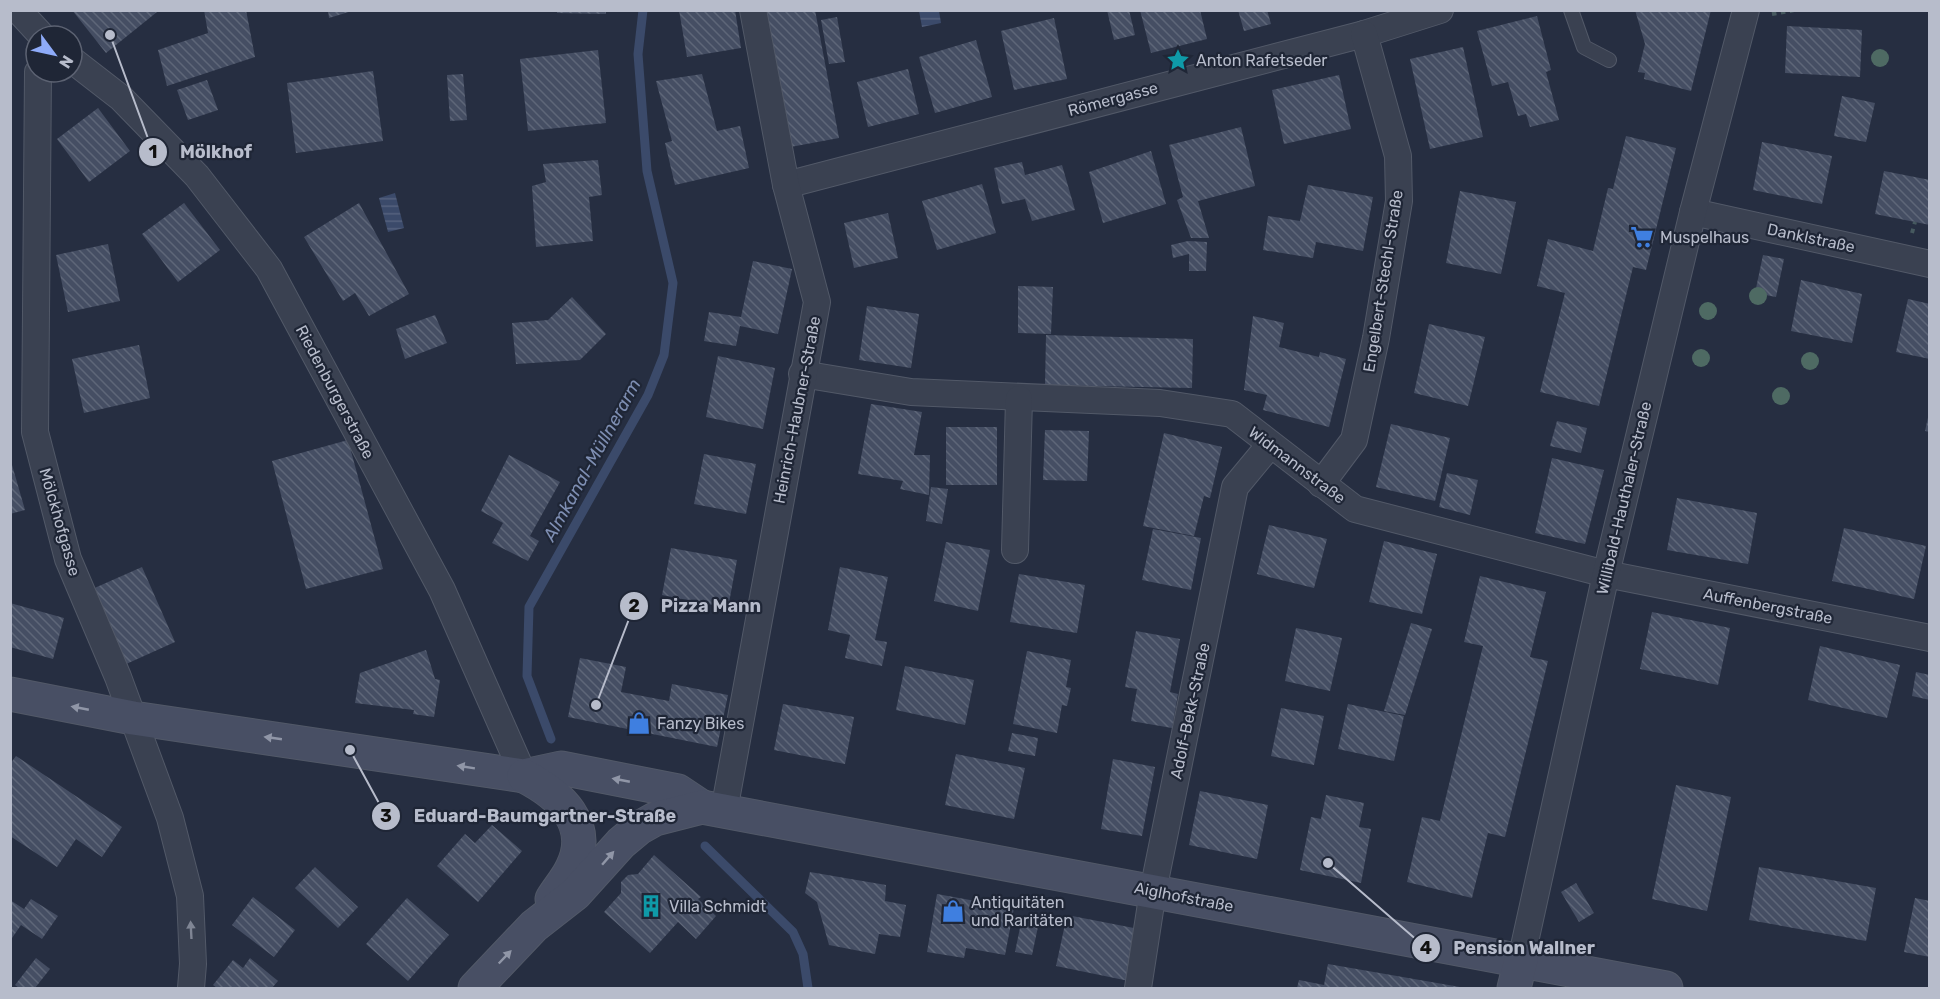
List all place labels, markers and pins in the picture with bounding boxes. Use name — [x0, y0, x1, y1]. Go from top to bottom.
place icon: Anton Rafetseder — [1165, 47, 1191, 73]
place label: Anton Rafetseder — [1196, 51, 1327, 70]
callout: Mölkhof — [138, 134, 264, 170]
supermarket icon: Muspelhaus — [1629, 224, 1655, 250]
place label: Muspelhaus — [1660, 228, 1749, 247]
callout: Pizza Mann — [619, 588, 773, 624]
shop icon: Fanzy Bikes — [626, 710, 652, 736]
place label: Fanzy Bikes — [657, 714, 744, 733]
callout: Eduard-Baumgartner-Straße — [371, 798, 688, 834]
building icon: Villa Schmidt — [638, 893, 664, 919]
place label: Antiquitäten und Raritäten — [971, 893, 1073, 930]
place label: Villa Schmidt — [669, 897, 766, 916]
shop icon: Antiquitäten und Raritäten — [940, 898, 966, 924]
callout: Pension Wallner — [1411, 930, 1607, 966]

